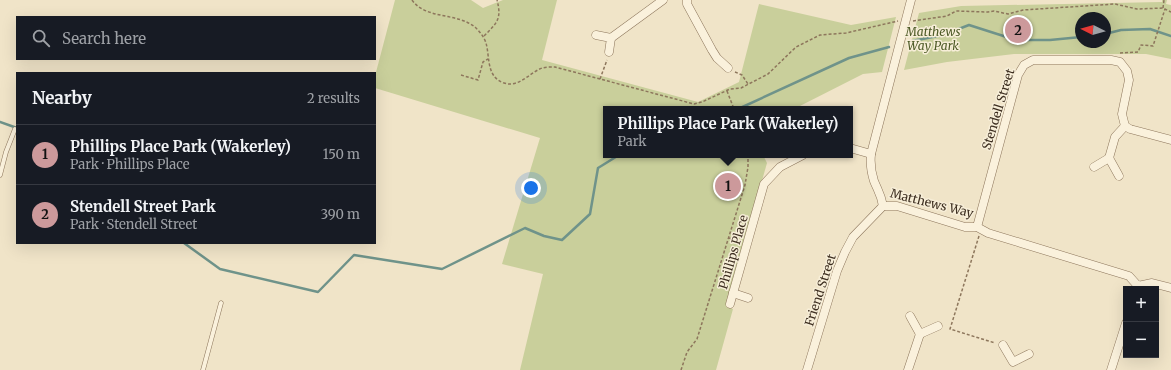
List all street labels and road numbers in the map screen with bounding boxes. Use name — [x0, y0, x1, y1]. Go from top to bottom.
street label: Stendell Street — [979, 66, 1018, 151]
street label: Matthews Way — [889, 185, 975, 221]
street label: Phillips Place — [715, 213, 751, 291]
street label: Friend Street — [801, 252, 839, 328]

